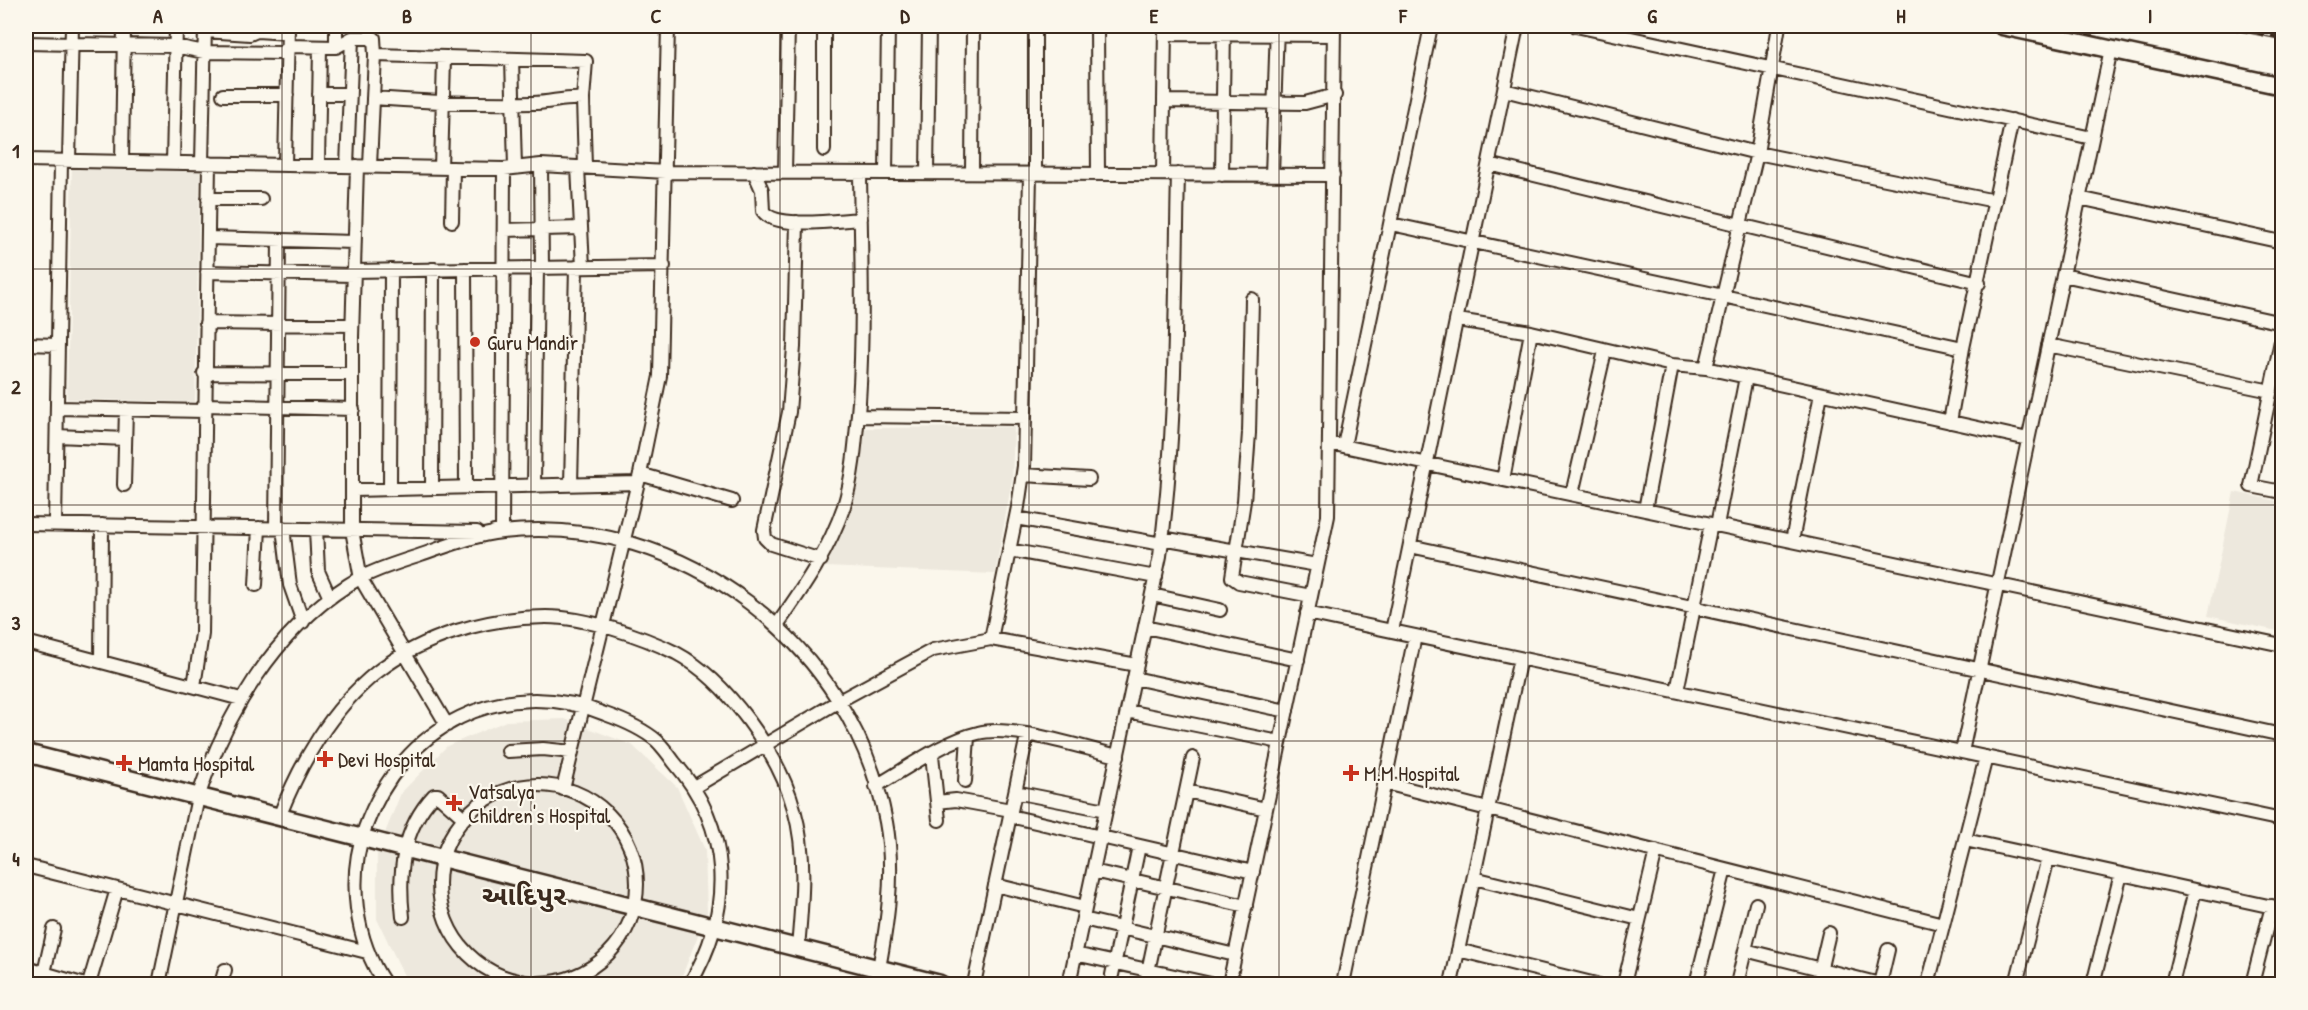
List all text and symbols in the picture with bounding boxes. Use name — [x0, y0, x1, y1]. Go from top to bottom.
text: A — [153, 2, 163, 29]
text: B — [402, 2, 412, 29]
text: C — [651, 2, 662, 29]
text: D — [900, 2, 910, 29]
text: E — [1150, 2, 1159, 29]
text: F — [1398, 2, 1408, 29]
text: G — [1647, 2, 1657, 29]
text: H — [1896, 2, 1906, 29]
text: I — [2148, 2, 2152, 29]
text: 1 — [12, 137, 20, 164]
place label: Guru Mandir — [487, 328, 578, 357]
marker: Guru Mandir — [468, 335, 482, 349]
text: 2 — [11, 373, 21, 400]
text: 3 — [12, 609, 21, 636]
place label: Devi Hospital — [338, 745, 436, 774]
place label: Mamta Hospital — [138, 749, 255, 778]
marker: Devi Hospital — [316, 750, 334, 768]
marker: Mamta Hospital — [115, 754, 133, 772]
place label: M.M Hospital — [1364, 759, 1460, 788]
marker: M.M Hospital — [1342, 764, 1360, 782]
place label: Vatsalya Children's Hospital — [468, 777, 611, 830]
marker: Vatsalya Children's Hospital — [445, 794, 463, 812]
text: 4 — [12, 845, 20, 872]
district label: આદિપુર — [482, 877, 566, 913]

